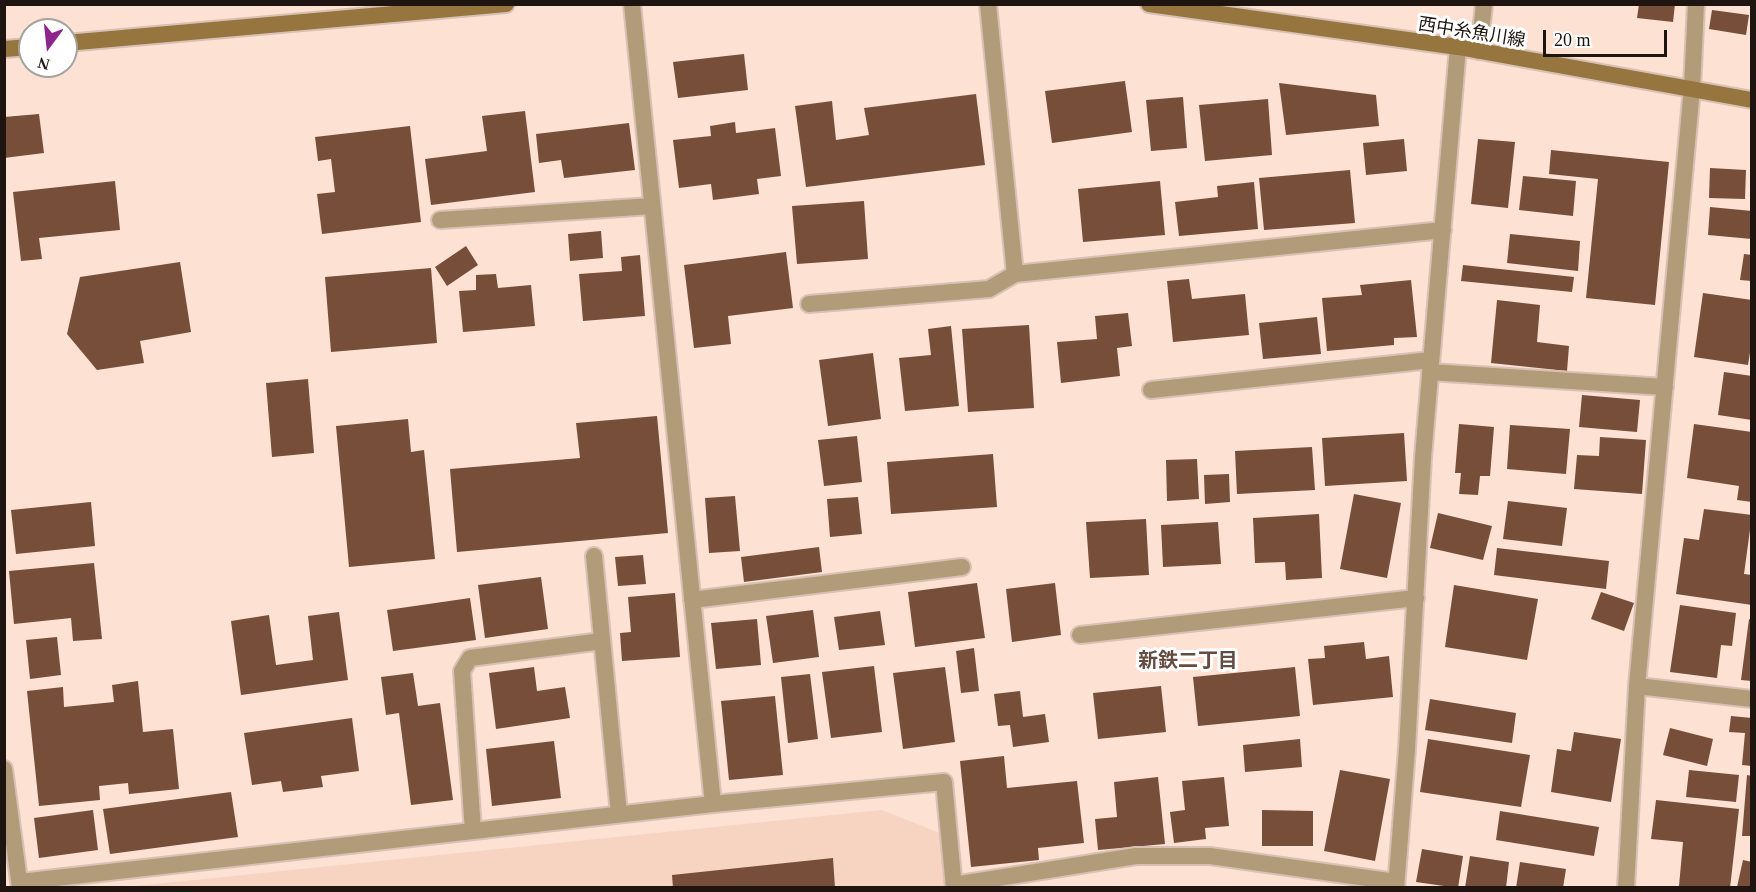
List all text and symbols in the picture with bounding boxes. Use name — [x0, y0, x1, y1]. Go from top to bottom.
street label: 西中糸魚川線 — [1417, 12, 1527, 50]
north arrow — [18, 18, 78, 78]
scale bar — [1546, 18, 1670, 56]
text: 20 m — [1554, 30, 1591, 50]
text: N — [36, 54, 52, 74]
district label: 新鉄二丁目 — [1138, 647, 1238, 671]

